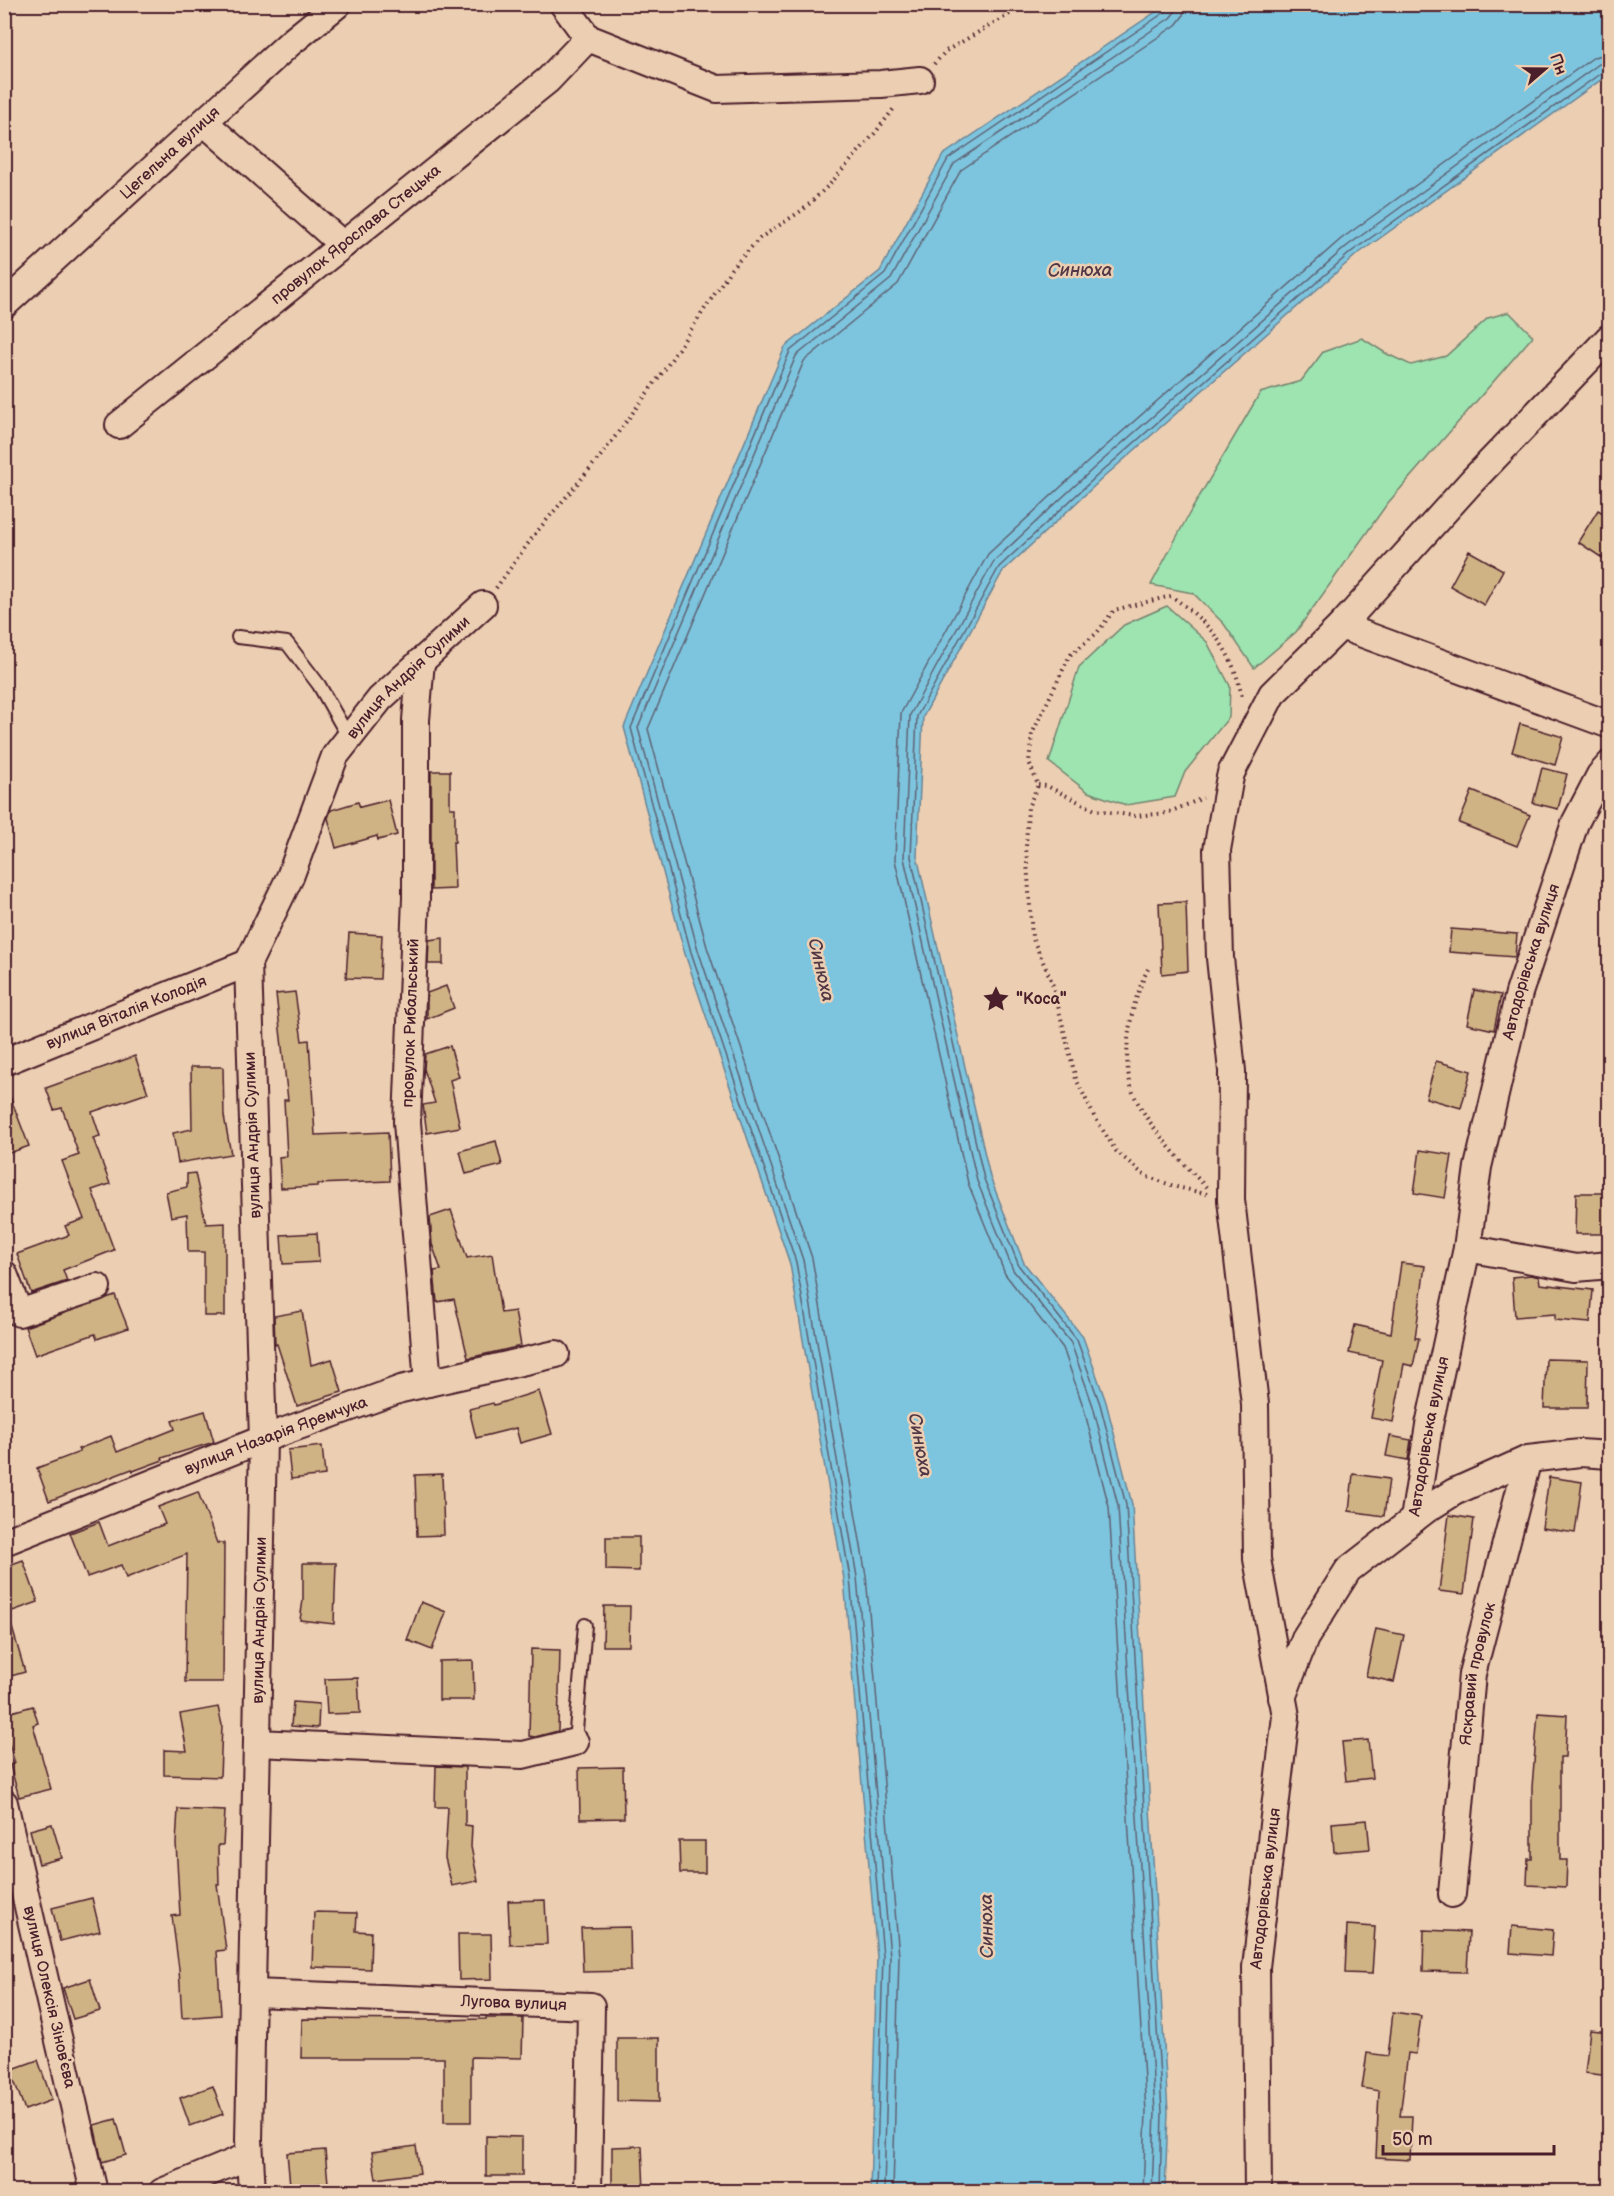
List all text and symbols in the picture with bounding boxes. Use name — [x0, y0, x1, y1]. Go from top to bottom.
north arrow — [1515, 39, 1575, 99]
text: Пн — [1545, 51, 1570, 78]
street label: Цегельна вулиця — [116, 103, 224, 203]
street label: провулок Ярослава Стецька — [267, 160, 445, 308]
water label: Синюха — [1048, 260, 1112, 281]
street label: вулиця Андрія Сулими — [343, 612, 474, 743]
street label: Автодорівська вулиця — [1499, 881, 1564, 1043]
water label: Синюха — [803, 936, 839, 1004]
street label: провулок Рибальський — [399, 938, 423, 1108]
street label: вулиця Віталія Колодія — [43, 971, 209, 1053]
place icon: "Коса" — [981, 984, 1011, 1014]
place label: "Коса" — [1016, 990, 1067, 1009]
street label: вулиця Андрія Сулими — [241, 1051, 265, 1219]
street label: Автодорівська вулиця — [1405, 1354, 1453, 1519]
street label: вулиця Назарія Яремчука — [182, 1392, 371, 1479]
water label: Синюха — [904, 1411, 936, 1479]
street label: вулиця Андрія Сулими — [248, 1537, 271, 1704]
street label: Яскравий провулок — [1456, 1600, 1500, 1746]
street label: Автодорівська вулиця — [1246, 1807, 1284, 1971]
water label: Синюха — [976, 1893, 998, 1959]
street label: вулиця Олексія Зіновʼєва — [19, 1904, 79, 2091]
street label: Лугова вулиця — [459, 1991, 567, 2015]
scale bar — [1383, 2118, 1554, 2156]
text: 50 m — [1392, 2129, 1433, 2150]

